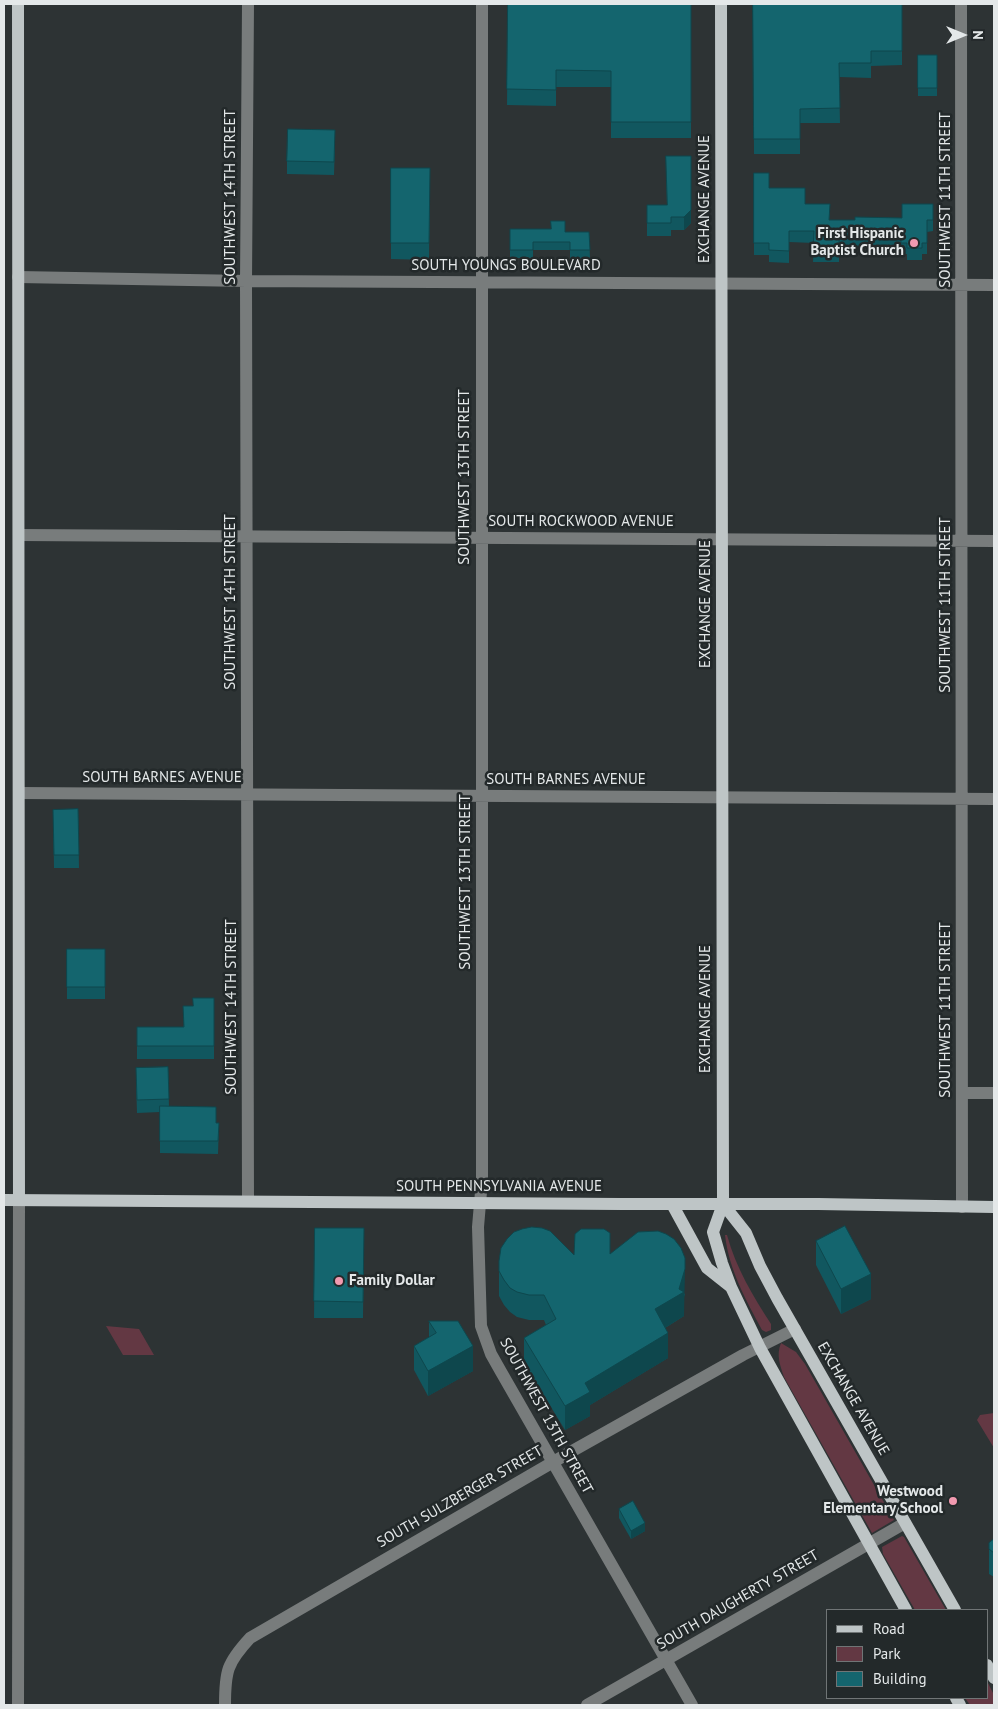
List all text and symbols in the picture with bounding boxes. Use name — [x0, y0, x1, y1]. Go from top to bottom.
north arrow — [938, 10, 988, 60]
text: N — [969, 30, 987, 40]
street label: SOUTHWEST 14TH STREET — [222, 109, 240, 285]
street label: SOUTHWEST 11TH STREET — [937, 112, 955, 288]
street label: EXCHANGE AVENUE — [696, 135, 714, 263]
place label: First Hispanic Baptist Church — [810, 225, 904, 260]
marker: First Hispanic Baptist Church — [908, 237, 920, 249]
street label: SOUTH YOUNGS BOULEVARD — [411, 257, 601, 275]
street label: SOUTHWEST 13TH STREET — [456, 389, 474, 565]
street label: SOUTH ROCKWOOD AVENUE — [488, 513, 674, 531]
street label: SOUTHWEST 14TH STREET — [222, 514, 240, 690]
street label: SOUTHWEST 11TH STREET — [937, 517, 955, 693]
street label: EXCHANGE AVENUE — [697, 540, 715, 668]
street label: SOUTH BARNES AVENUE — [82, 769, 242, 787]
street label: SOUTH BARNES AVENUE — [486, 771, 646, 789]
street label: SOUTHWEST 13TH STREET — [457, 794, 475, 970]
street label: SOUTHWEST 14TH STREET — [223, 919, 241, 1095]
street label: SOUTHWEST 11TH STREET — [937, 922, 955, 1098]
street label: EXCHANGE AVENUE — [697, 945, 715, 1073]
street label: SOUTH PENNSYLVANIA AVENUE — [396, 1178, 602, 1196]
place label: Family Dollar — [349, 1272, 435, 1290]
marker: Family Dollar — [333, 1275, 345, 1287]
street label: SOUTHWEST 13TH STREET — [496, 1335, 596, 1497]
street label: EXCHANGE AVENUE — [813, 1339, 893, 1459]
street label: SOUTH SULZBERGER STREET — [374, 1442, 546, 1552]
place label: Westwood Elementary School — [823, 1483, 943, 1518]
marker: Westwood Elementary School — [947, 1495, 959, 1507]
street label: SOUTH DAUGHERTY STREET — [654, 1546, 822, 1654]
legend — [826, 1609, 988, 1699]
text: Road — [873, 1619, 905, 1638]
text: Park — [873, 1644, 901, 1663]
text: Building — [873, 1669, 927, 1688]

